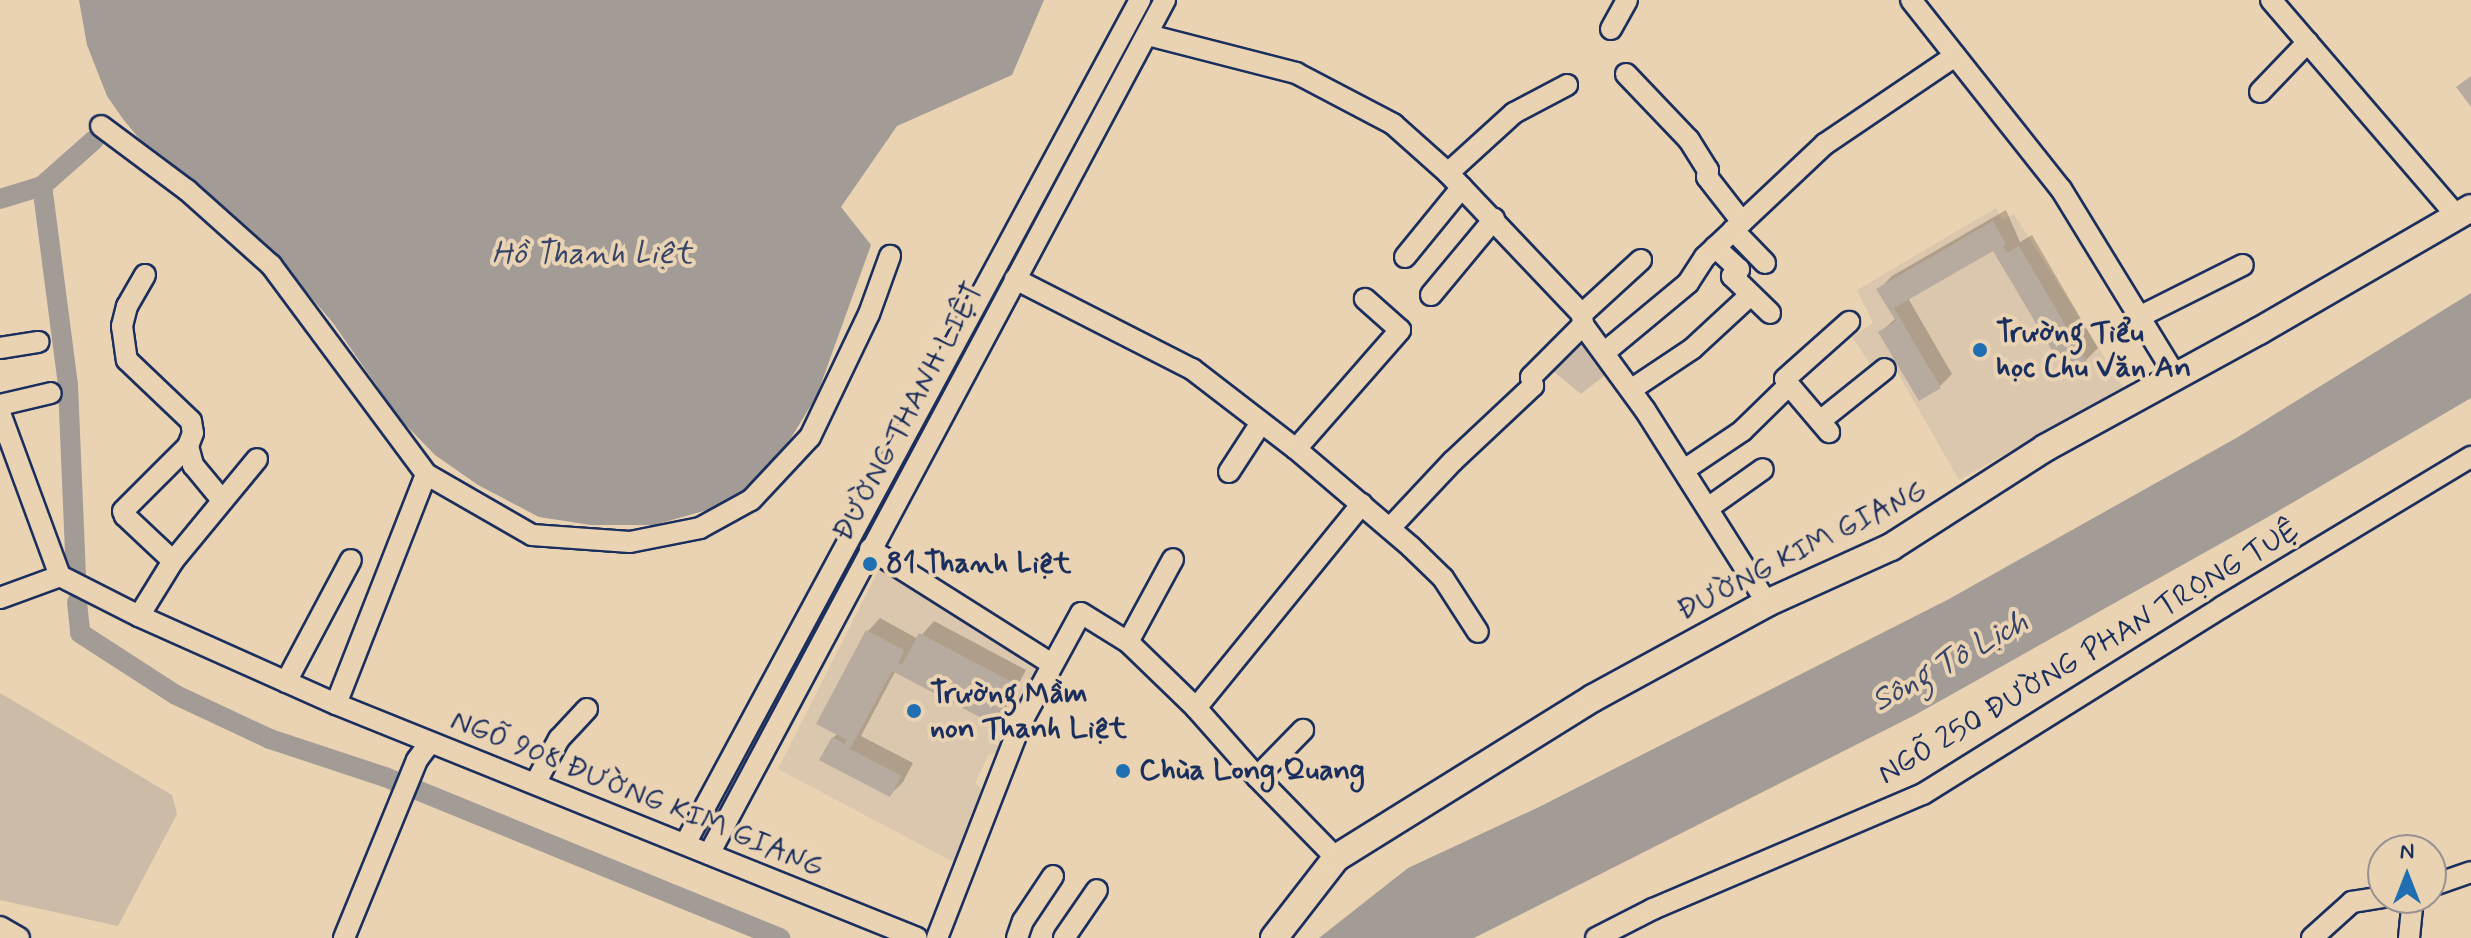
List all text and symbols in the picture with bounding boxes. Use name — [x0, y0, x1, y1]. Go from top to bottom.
water label: Hồ Thanh Liệt — [490, 235, 694, 273]
street label: ĐƯỜNG THANH LIỆT — [827, 279, 991, 545]
place label: Trường Tiểu học Chu Văn An — [1996, 315, 2195, 386]
marker: Trường Tiểu học Chu Văn An — [1971, 341, 1989, 359]
street label: ĐƯỜNG KIM GIANG — [1669, 471, 1935, 631]
street label: NGÕ 250 ĐƯỜNG PHAN TRỌNG TUỆ — [1877, 516, 2301, 790]
place label: 81 Thanh Liệt — [886, 546, 1074, 582]
marker: 81 Thanh Liệt — [861, 555, 879, 573]
water label: Sông Tô Lịch — [1866, 604, 2034, 720]
place label: Trường Mầm non Thanh Liệt — [930, 676, 1133, 746]
street label: NGÕ 908 ĐƯỜNG KIM GIANG — [443, 702, 831, 886]
marker: Trường Mầm non Thanh Liệt — [905, 702, 923, 720]
place label: Chùa Long Quang — [1139, 753, 1366, 789]
marker: Chùa Long Quang — [1114, 762, 1132, 780]
north arrow — [2367, 834, 2447, 914]
text: N — [2400, 838, 2414, 866]

